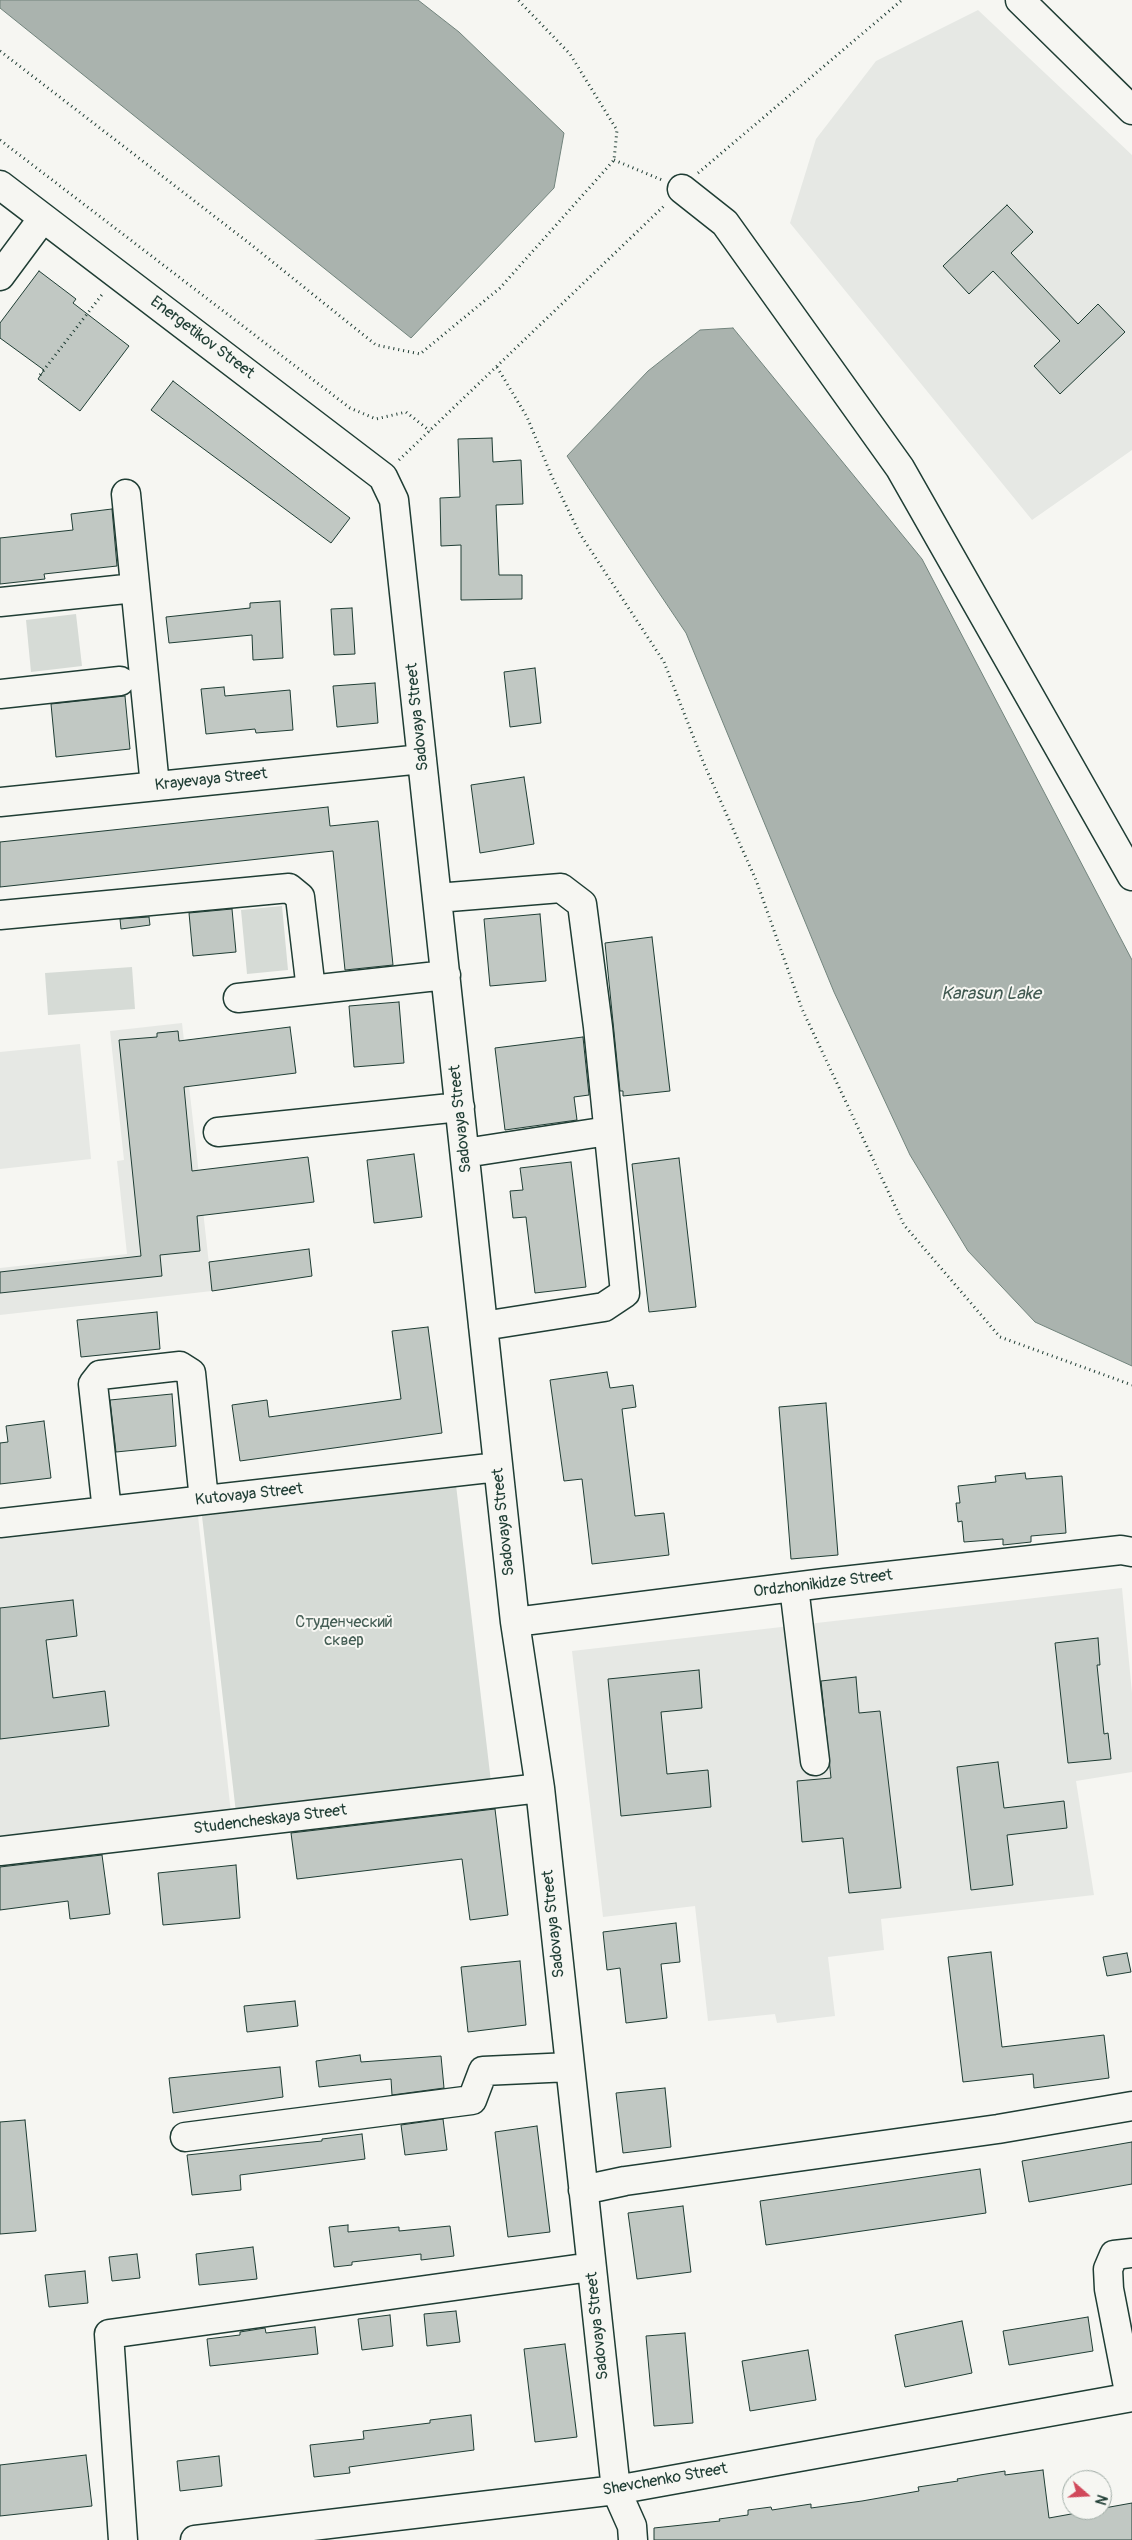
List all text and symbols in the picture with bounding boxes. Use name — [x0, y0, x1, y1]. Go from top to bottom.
street label: Energetikov Street — [146, 293, 258, 383]
street label: Sadovaya Street — [403, 662, 433, 772]
street label: Krayevaya Street — [154, 765, 268, 795]
water label: Karasun Lake — [941, 983, 1041, 1005]
street label: Sadovaya Street — [446, 1064, 476, 1174]
street label: Sadovaya Street — [489, 1467, 519, 1577]
street label: Kutovaya Street — [194, 1480, 304, 1510]
street label: Ordzhonikidze Street — [752, 1566, 894, 1602]
park label: Студенческий сквер — [295, 1613, 393, 1651]
street label: Studencheskaya Street — [192, 1801, 348, 1839]
street label: Sadovaya Street — [539, 1869, 569, 1979]
street label: Sadovaya Street — [583, 2271, 613, 2381]
street label: Shevchenko Street — [601, 2460, 729, 2500]
north arrow — [1062, 2470, 1112, 2520]
text: N — [1091, 2492, 1110, 2507]

